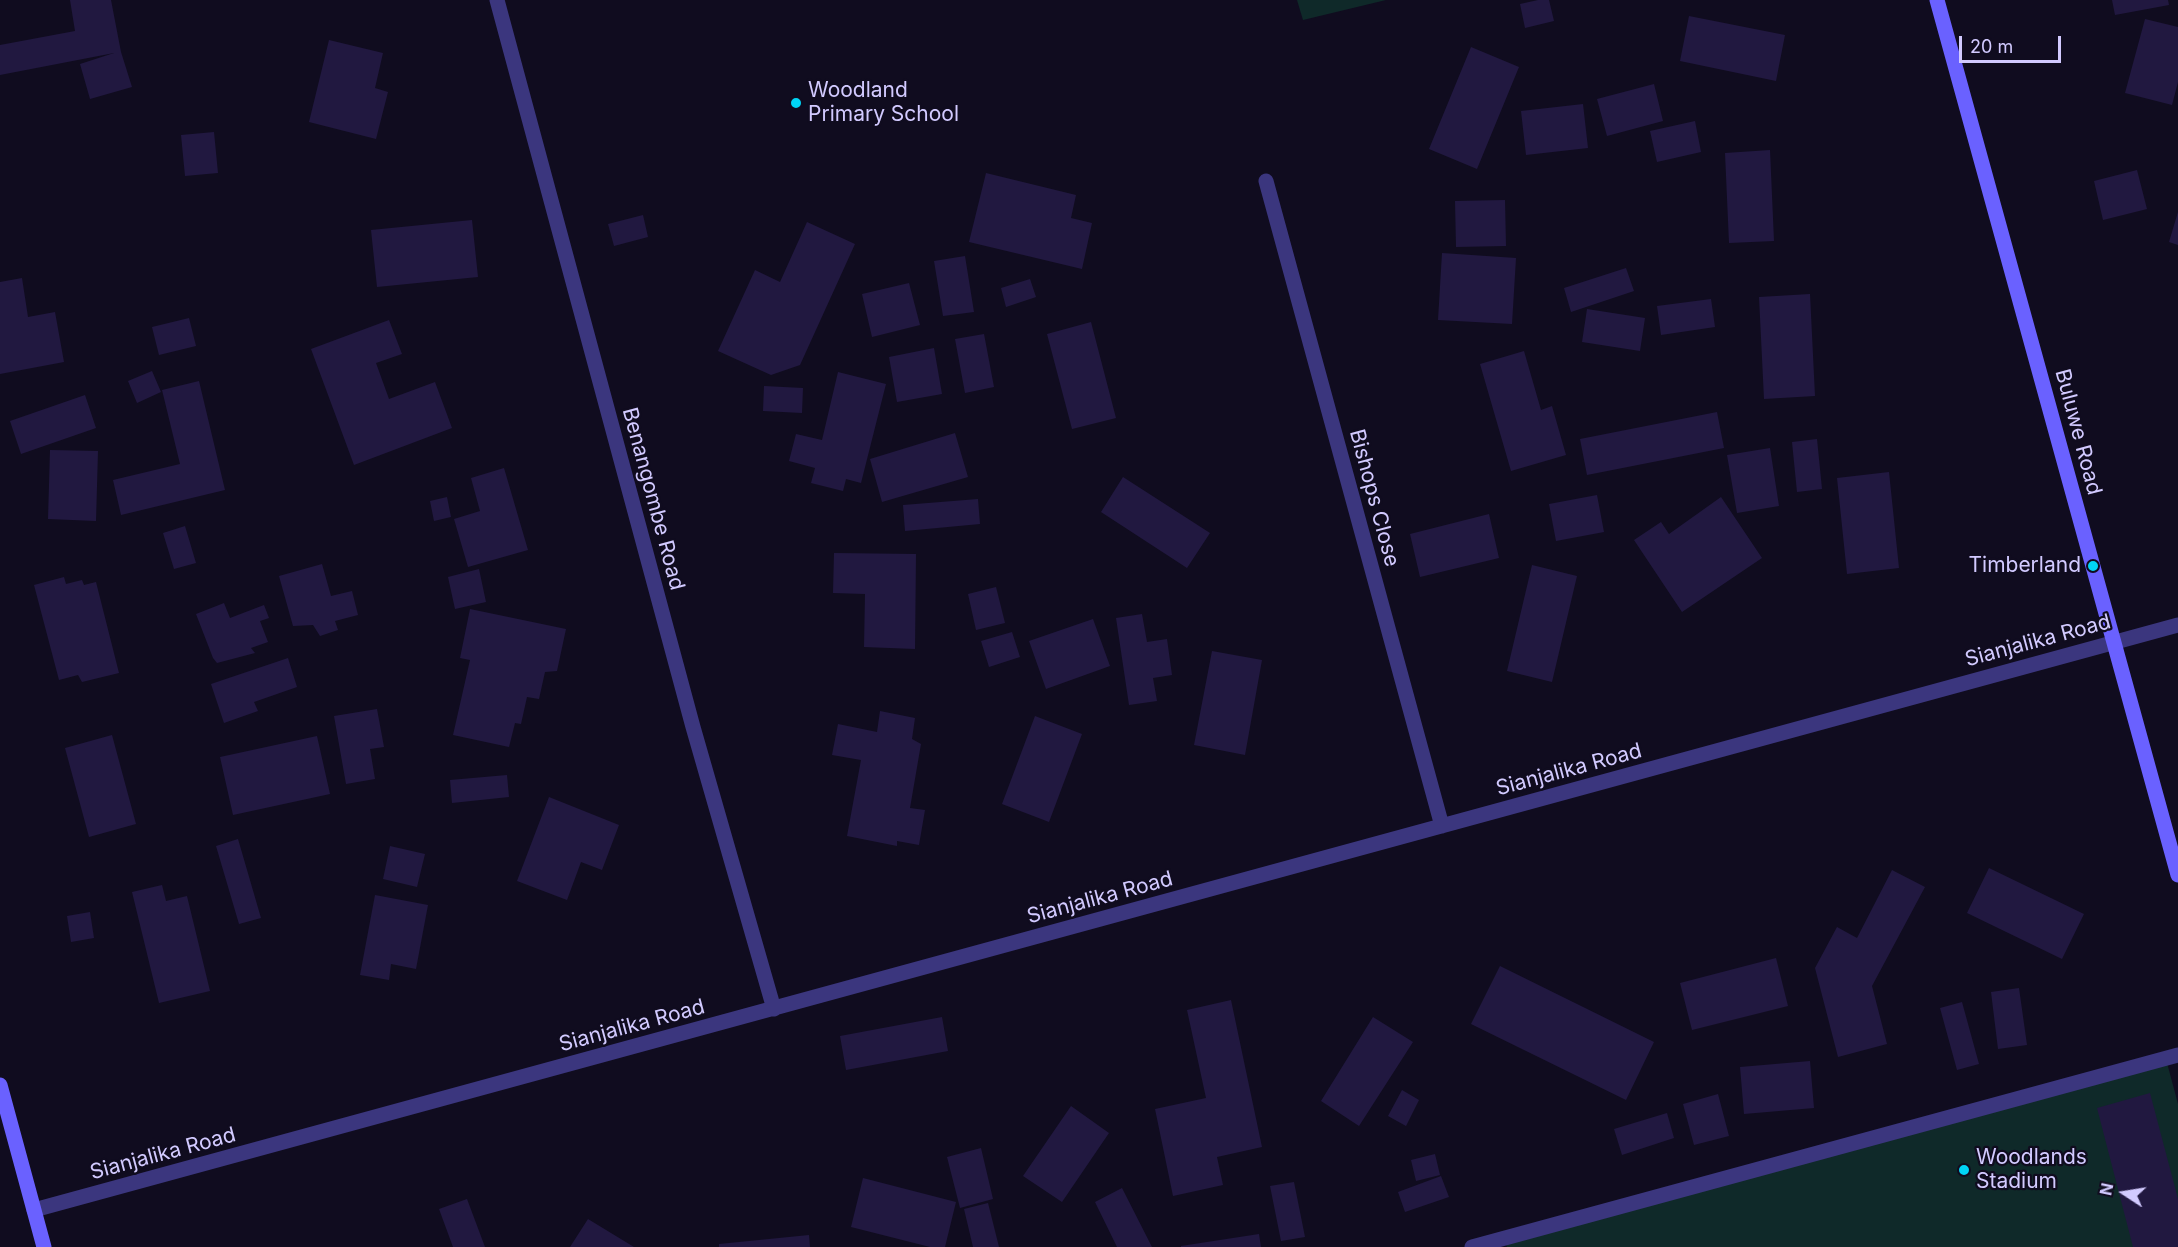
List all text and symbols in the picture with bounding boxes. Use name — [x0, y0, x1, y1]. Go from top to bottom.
scale bar — [1962, 24, 2064, 62]
text: 20 m — [1970, 36, 2013, 57]
place label: Woodland Primary School — [808, 78, 959, 128]
marker: Woodland Primary School — [789, 96, 803, 110]
street label: Buluwe Road — [2049, 366, 2107, 498]
street label: Benangombe Road — [616, 405, 690, 593]
street label: Bishops Close — [1344, 427, 1404, 569]
place label: Timberland — [1968, 553, 2081, 579]
marker: Timberland — [2086, 559, 2100, 573]
street label: Sianjalika Road — [1962, 609, 2114, 673]
street label: Sianjalika Road — [1493, 738, 1645, 802]
street label: Sianjalika Road — [1024, 866, 1176, 930]
street label: Sianjalika Road — [556, 994, 708, 1058]
street label: Sianjalika Road — [87, 1122, 239, 1186]
place label: Woodlands Stadium — [1976, 1145, 2087, 1195]
marker: Woodlands Stadium — [1957, 1163, 1971, 1177]
north arrow — [2094, 1163, 2154, 1223]
text: N — [2095, 1181, 2117, 1197]

